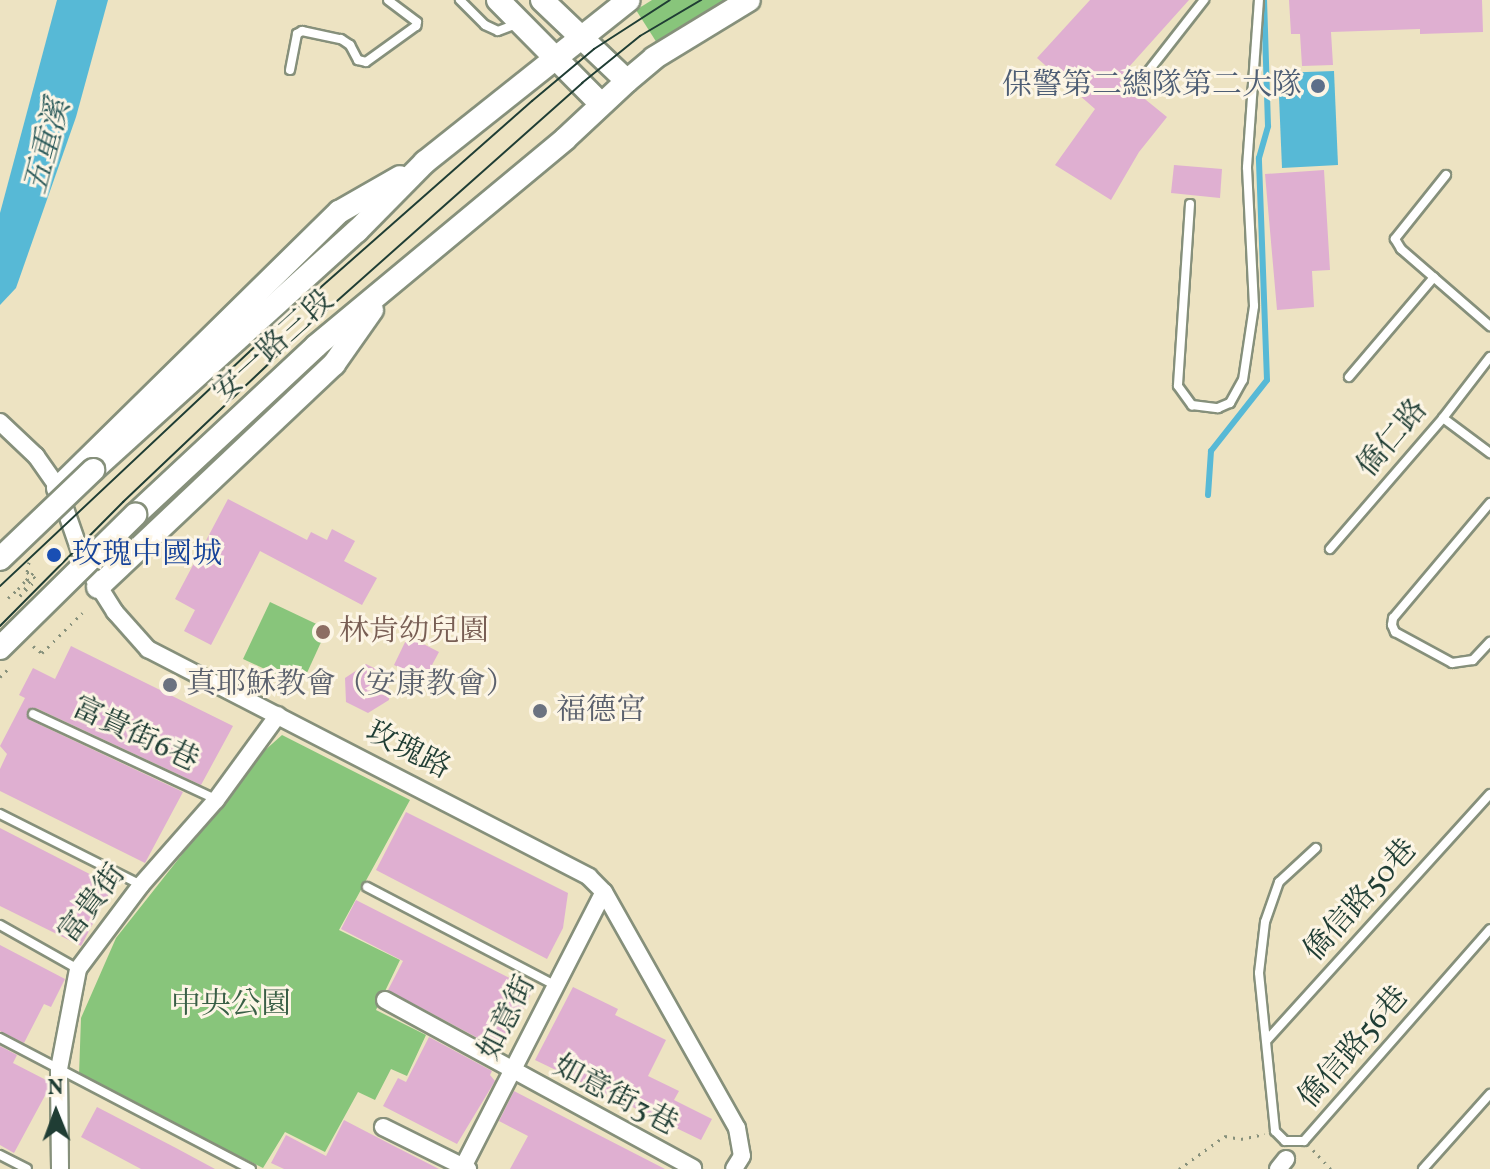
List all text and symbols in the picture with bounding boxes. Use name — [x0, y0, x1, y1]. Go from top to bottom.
place label: 保警第二總隊第二大隊 — [1002, 68, 1302, 104]
marker: 保警第二總隊第二大隊 — [1309, 77, 1327, 95]
water label: 五重溪 — [18, 96, 80, 198]
street label: 安一路三段 — [206, 283, 342, 411]
street label: 僑仁路 — [1350, 393, 1436, 485]
place label: 玫瑰中國城 — [72, 537, 222, 573]
marker: 玫瑰中國城 — [43, 544, 65, 566]
place label: 林肯幼兒園 — [339, 614, 489, 650]
marker: 林肯幼兒園 — [314, 623, 332, 641]
place label: 真耶穌教會（安康教會） — [186, 667, 516, 703]
marker: 真耶穌教會（安康教會） — [161, 676, 179, 694]
street label: 富貴街6巷 — [66, 690, 204, 780]
place label: 福德宮 — [556, 693, 646, 729]
marker: 福德宮 — [531, 702, 549, 720]
street label: 玫瑰路 — [360, 715, 456, 787]
street label: 僑信路50巷 — [1297, 833, 1425, 969]
street label: 富貴街 — [52, 857, 134, 951]
street label: 如意街 — [472, 970, 544, 1066]
street label: 僑信路56巷 — [1291, 980, 1417, 1116]
park label: 中央公園 — [171, 987, 291, 1023]
street label: 如意街3巷 — [547, 1048, 683, 1144]
north arrow — [16, 1073, 96, 1153]
text: N — [47, 1073, 64, 1104]

